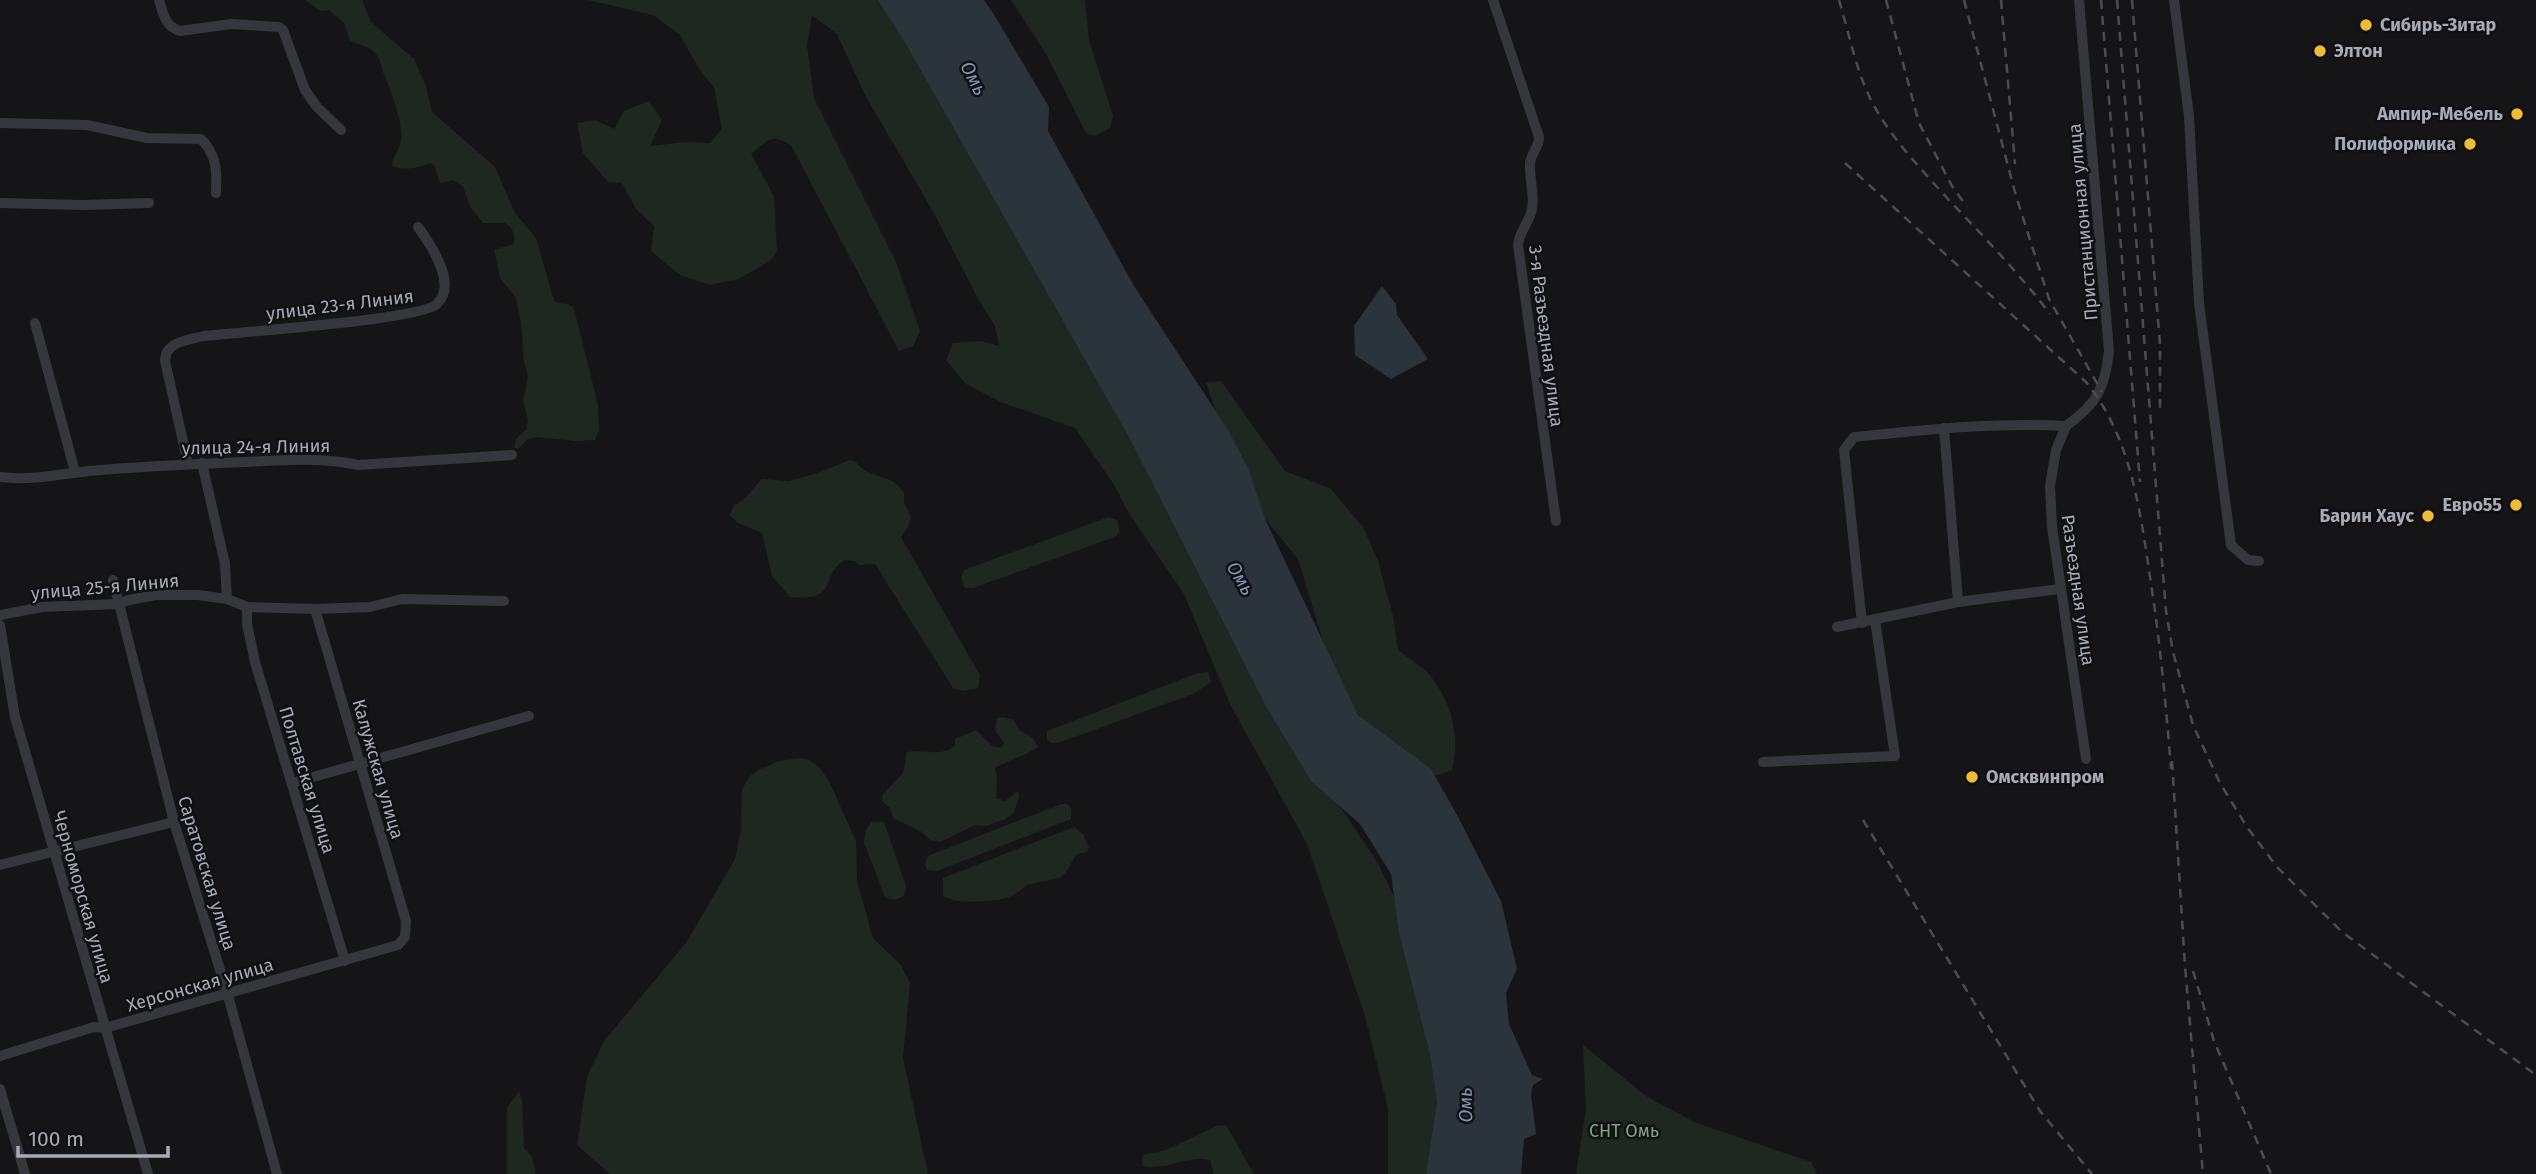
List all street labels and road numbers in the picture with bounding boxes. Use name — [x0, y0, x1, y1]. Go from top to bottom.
street label: Пристанционная улица — [2063, 122, 2103, 322]
street label: 3-я Разъездная улица — [1524, 244, 1568, 428]
street label: улица 23-я Линия — [265, 285, 415, 325]
street label: улица 24-я Линия — [181, 435, 331, 459]
street label: Разъездная улица — [2057, 513, 2099, 667]
street label: улица 25-я Линия — [30, 570, 180, 604]
street label: Калужская улица — [348, 696, 408, 842]
street label: Полтавская улица — [274, 704, 340, 856]
street label: Саратовская улица — [173, 793, 241, 953]
street label: Черноморская улица — [48, 808, 118, 986]
street label: Херсонская улица — [124, 954, 276, 1016]

